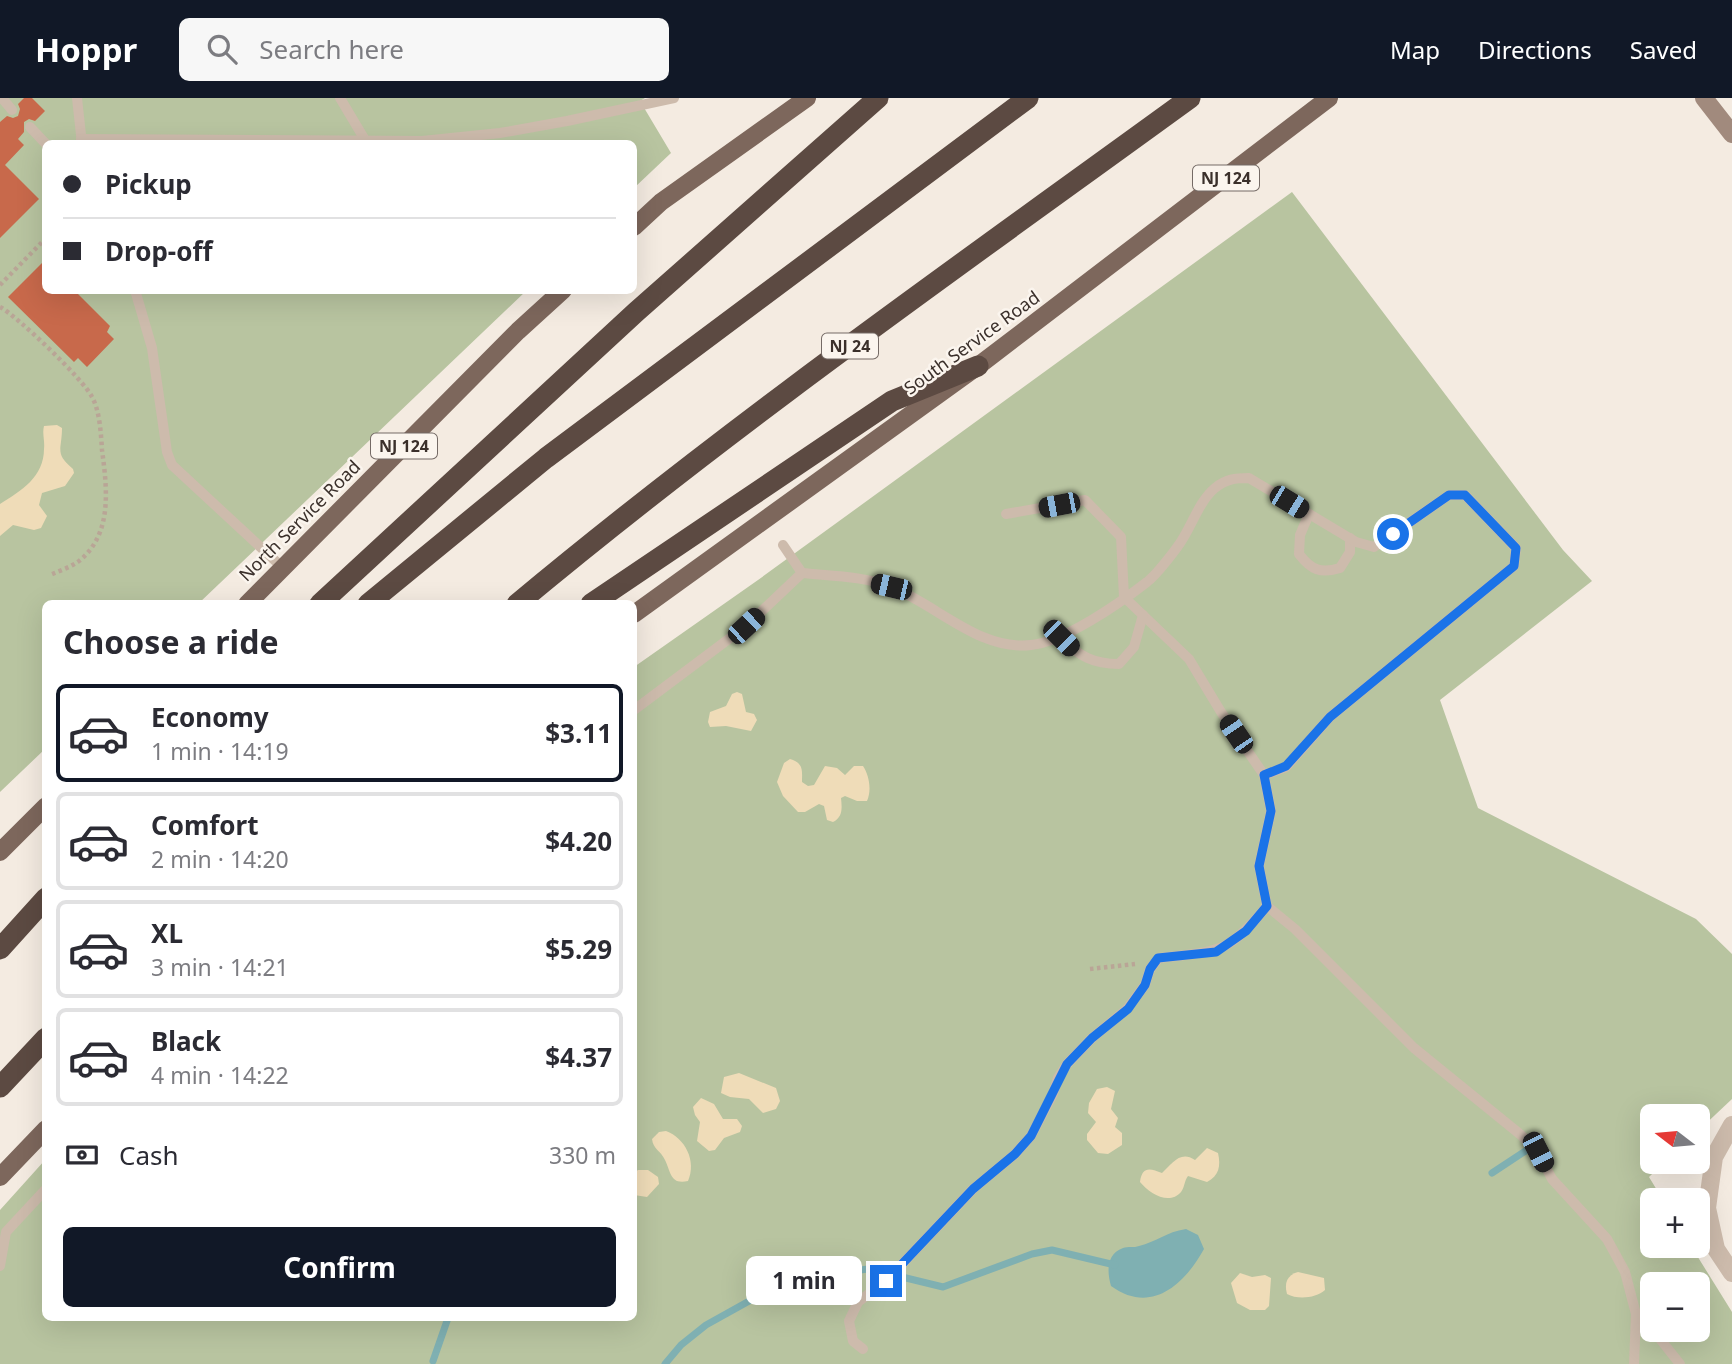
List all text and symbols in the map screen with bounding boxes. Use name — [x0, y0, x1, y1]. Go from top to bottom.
search box — [179, 18, 669, 81]
text: Hoppr — [35, 27, 137, 72]
icon: search — [203, 30, 241, 68]
text: Search here — [259, 31, 404, 67]
text: Map — [1390, 33, 1440, 66]
text: Directions — [1478, 33, 1592, 66]
text: Saved — [1630, 33, 1697, 66]
text: Pickup — [105, 166, 192, 202]
road number: NJ 124 — [1193, 166, 1259, 190]
text: Drop-off — [105, 233, 212, 269]
street label: South Service Road — [899, 285, 1044, 400]
road number: NJ 24 — [822, 334, 878, 358]
road number: NJ 124 — [371, 434, 437, 458]
street label: North Service Road — [233, 454, 365, 586]
car — [1266, 482, 1313, 522]
car — [1037, 491, 1082, 519]
route start — [1377, 518, 1409, 550]
car — [869, 572, 914, 602]
car — [724, 604, 769, 648]
car — [1039, 616, 1084, 660]
text: Choose a ride — [63, 620, 279, 663]
text: Economy — [151, 699, 269, 735]
icon: car — [67, 702, 130, 765]
car — [1216, 711, 1257, 757]
text: $3.11 — [545, 715, 612, 751]
text: 1 min · 14:19 — [151, 735, 289, 767]
text: Comfort — [151, 807, 259, 843]
icon: car — [67, 810, 130, 873]
text: $4.20 — [545, 823, 612, 859]
text: 2 min · 14:20 — [151, 843, 289, 875]
text: XL — [151, 915, 183, 951]
icon: car — [67, 918, 130, 981]
text: $5.29 — [545, 931, 612, 967]
text: 3 min · 14:21 — [151, 951, 289, 983]
text: Black — [151, 1023, 221, 1059]
icon: car — [67, 1026, 130, 1089]
text: $4.37 — [545, 1039, 612, 1075]
text: 4 min · 14:22 — [151, 1059, 289, 1091]
north arrow — [1640, 1104, 1710, 1174]
map controls — [1640, 1104, 1710, 1342]
car — [1520, 1129, 1557, 1175]
icon: cash — [63, 1136, 101, 1174]
text: Cash — [119, 1137, 179, 1173]
text: 330 m — [549, 1139, 616, 1171]
button: + — [1640, 1188, 1710, 1258]
button: Confirm — [63, 1227, 616, 1307]
callout: 1 min — [746, 1256, 862, 1306]
text: 1 min — [772, 1264, 836, 1296]
route end — [870, 1265, 902, 1297]
button: − — [1640, 1272, 1710, 1342]

